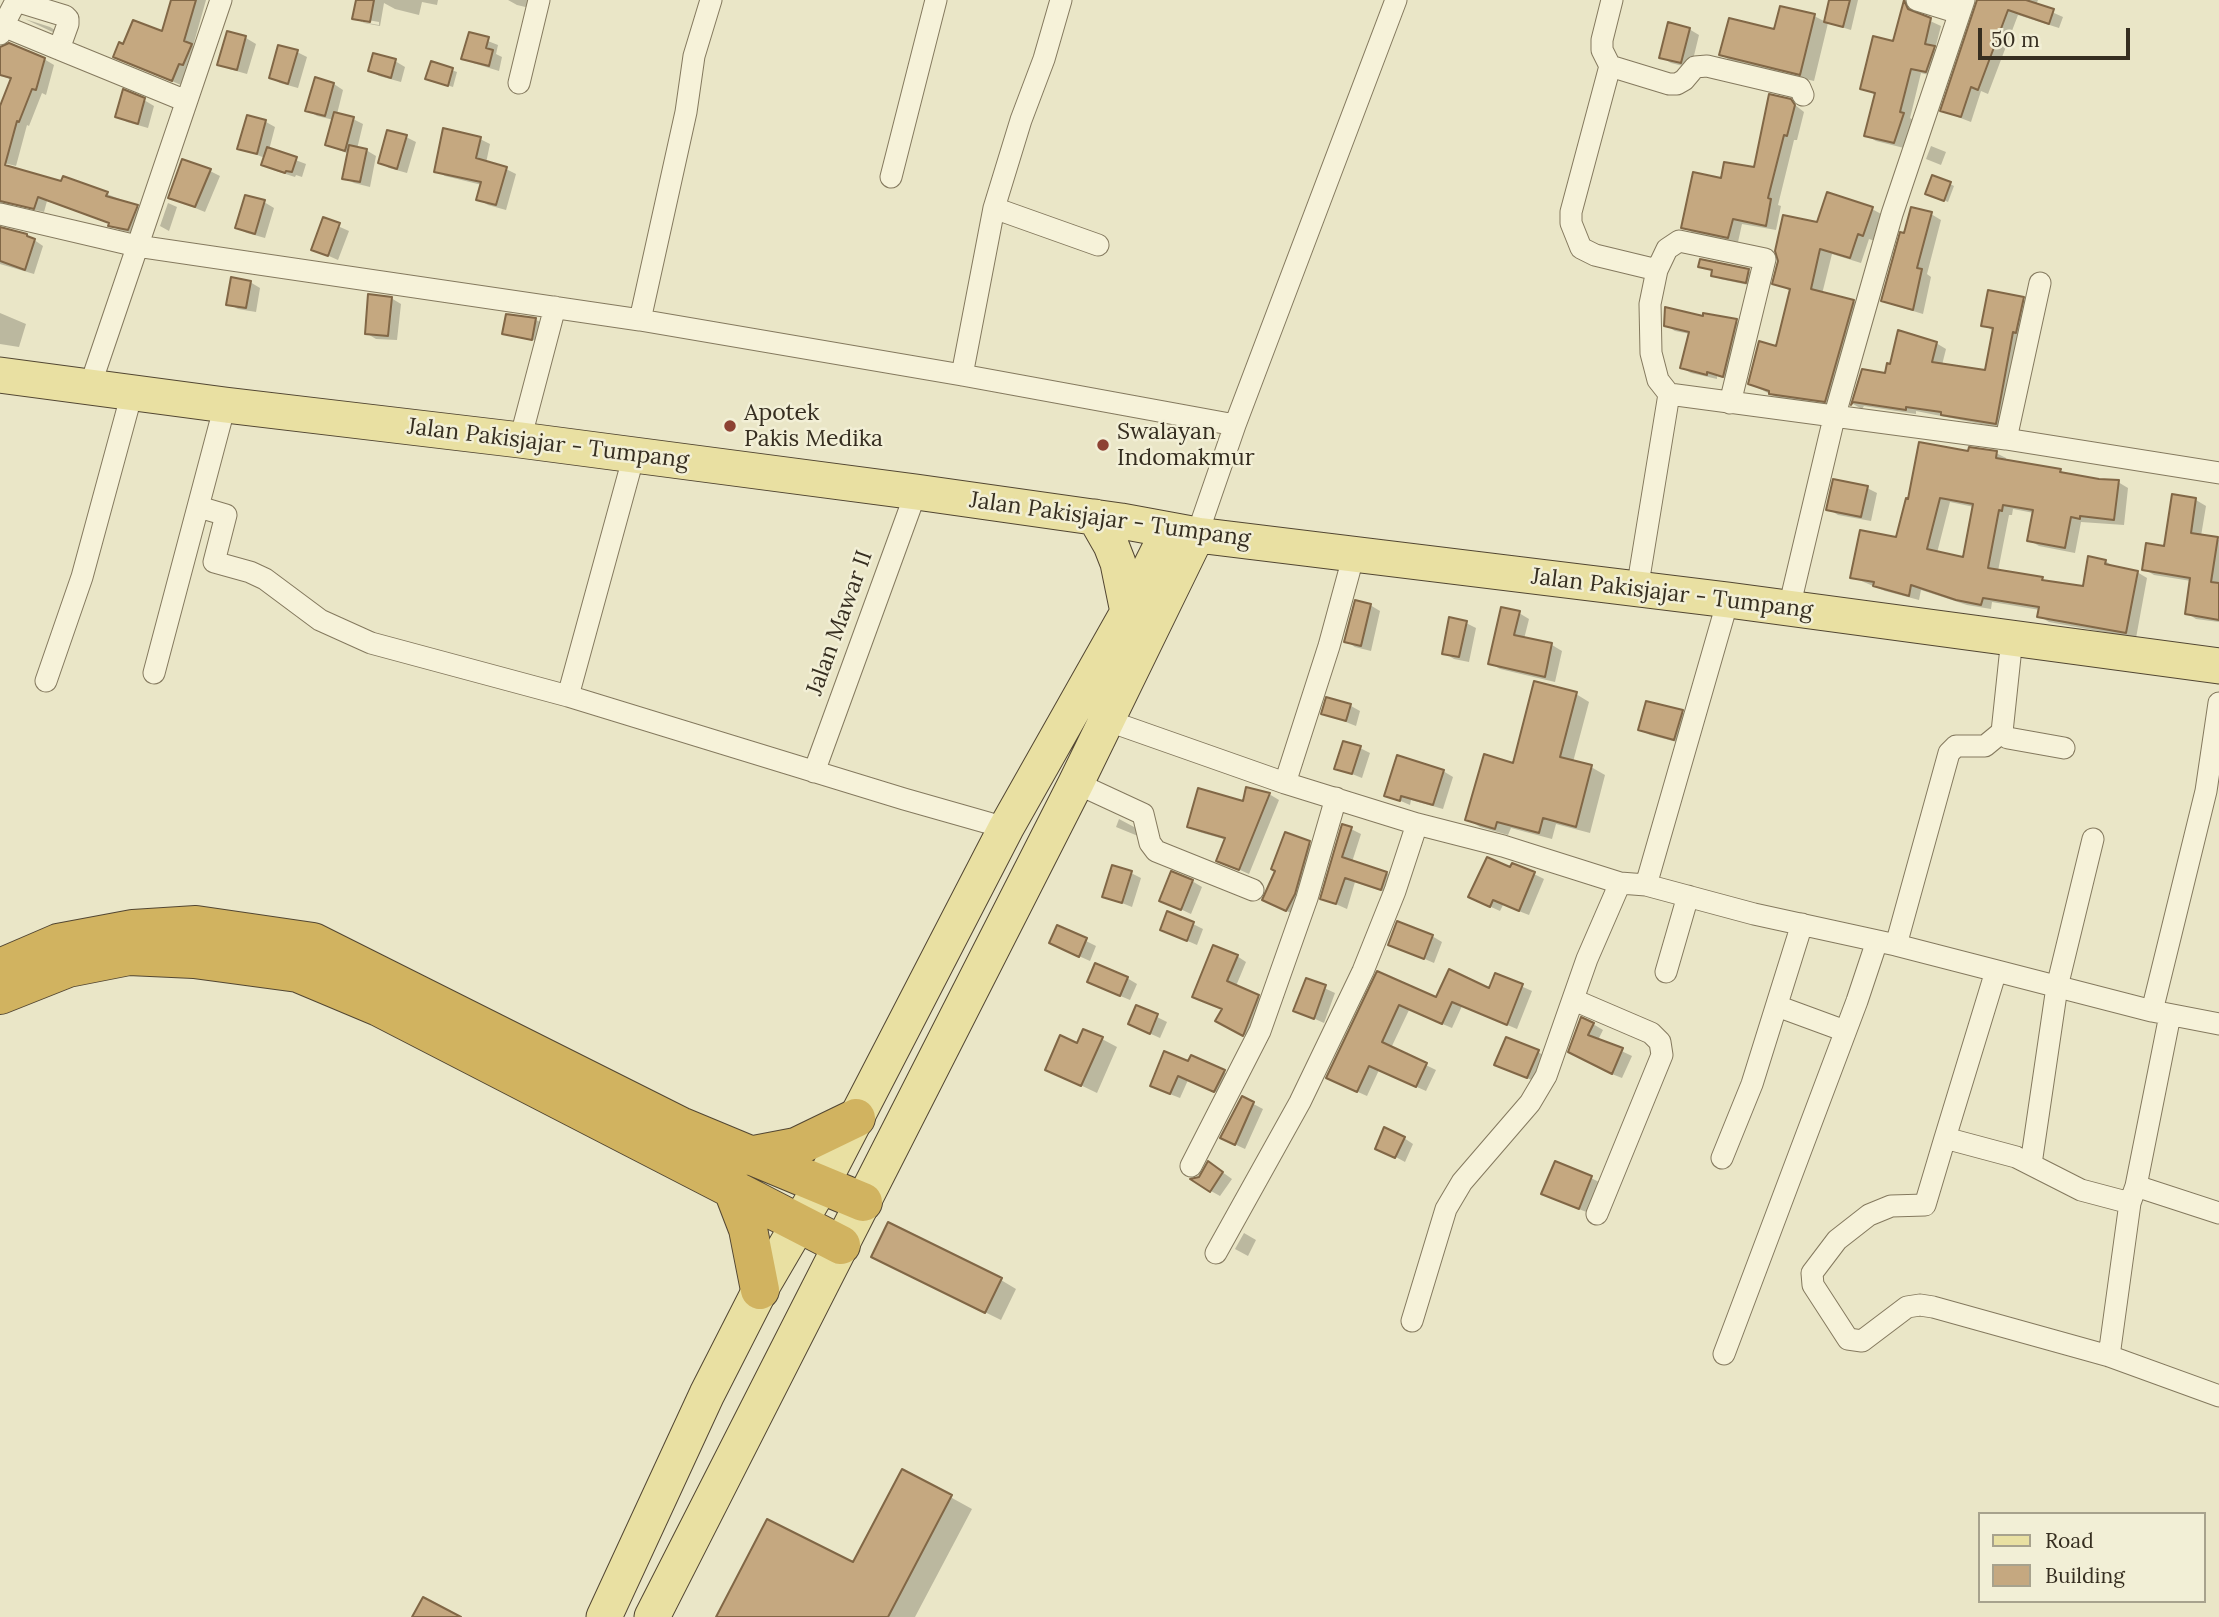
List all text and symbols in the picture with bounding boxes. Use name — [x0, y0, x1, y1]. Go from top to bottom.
scale bar — [1981, 14, 2133, 58]
text: 50 m — [1991, 26, 2040, 53]
place label: Apotek Pakis Medika — [744, 399, 883, 453]
street label: Jalan Pakisjajar - Tumpang — [406, 413, 690, 475]
marker: Apotek Pakis Medika — [722, 418, 738, 434]
place label: Swalayan Indomakmur — [1117, 418, 1255, 472]
marker: Swalayan Indomakmur — [1095, 437, 1111, 453]
street label: Jalan Pakisjajar - Tumpang — [968, 487, 1252, 553]
street label: Jalan Mawar II — [801, 547, 879, 699]
street label: Jalan Pakisjajar - Tumpang — [1530, 563, 1814, 625]
legend — [1978, 1512, 2205, 1603]
text: Road — [2045, 1527, 2094, 1554]
text: Building — [2045, 1562, 2125, 1589]

